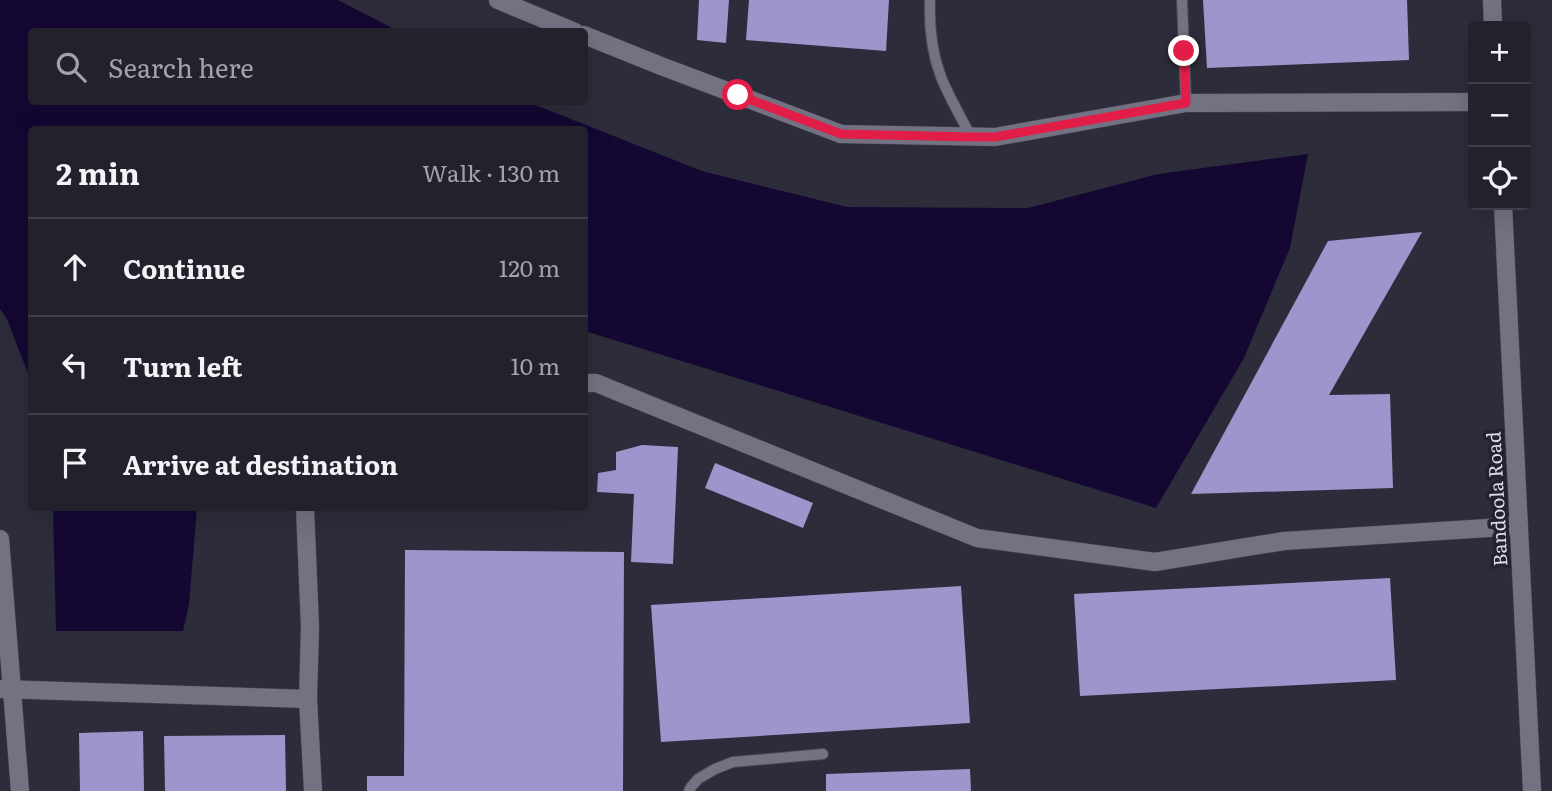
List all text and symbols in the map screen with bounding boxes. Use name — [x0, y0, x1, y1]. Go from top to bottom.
map controls — [1468, 21, 1531, 210]
button: + — [1468, 21, 1531, 84]
search box — [28, 28, 588, 105]
route end — [1168, 35, 1199, 66]
text: Search here — [108, 47, 254, 86]
icon: search — [52, 48, 90, 86]
route start — [722, 79, 753, 110]
button: − — [1468, 84, 1531, 147]
button: locate — [1468, 147, 1531, 210]
text: 2 min — [56, 150, 140, 194]
text: Walk · 130 m — [422, 155, 560, 189]
icon: ahead — [56, 248, 94, 286]
text: Continue — [123, 248, 245, 287]
text: 120 m — [499, 250, 560, 284]
icon: left — [56, 346, 94, 384]
text: Turn left — [123, 346, 242, 385]
text: 10 m — [510, 348, 560, 382]
street label: Bandoola Road — [1478, 431, 1514, 567]
icon: arrive — [56, 444, 94, 482]
text: Arrive at destination — [123, 444, 398, 483]

